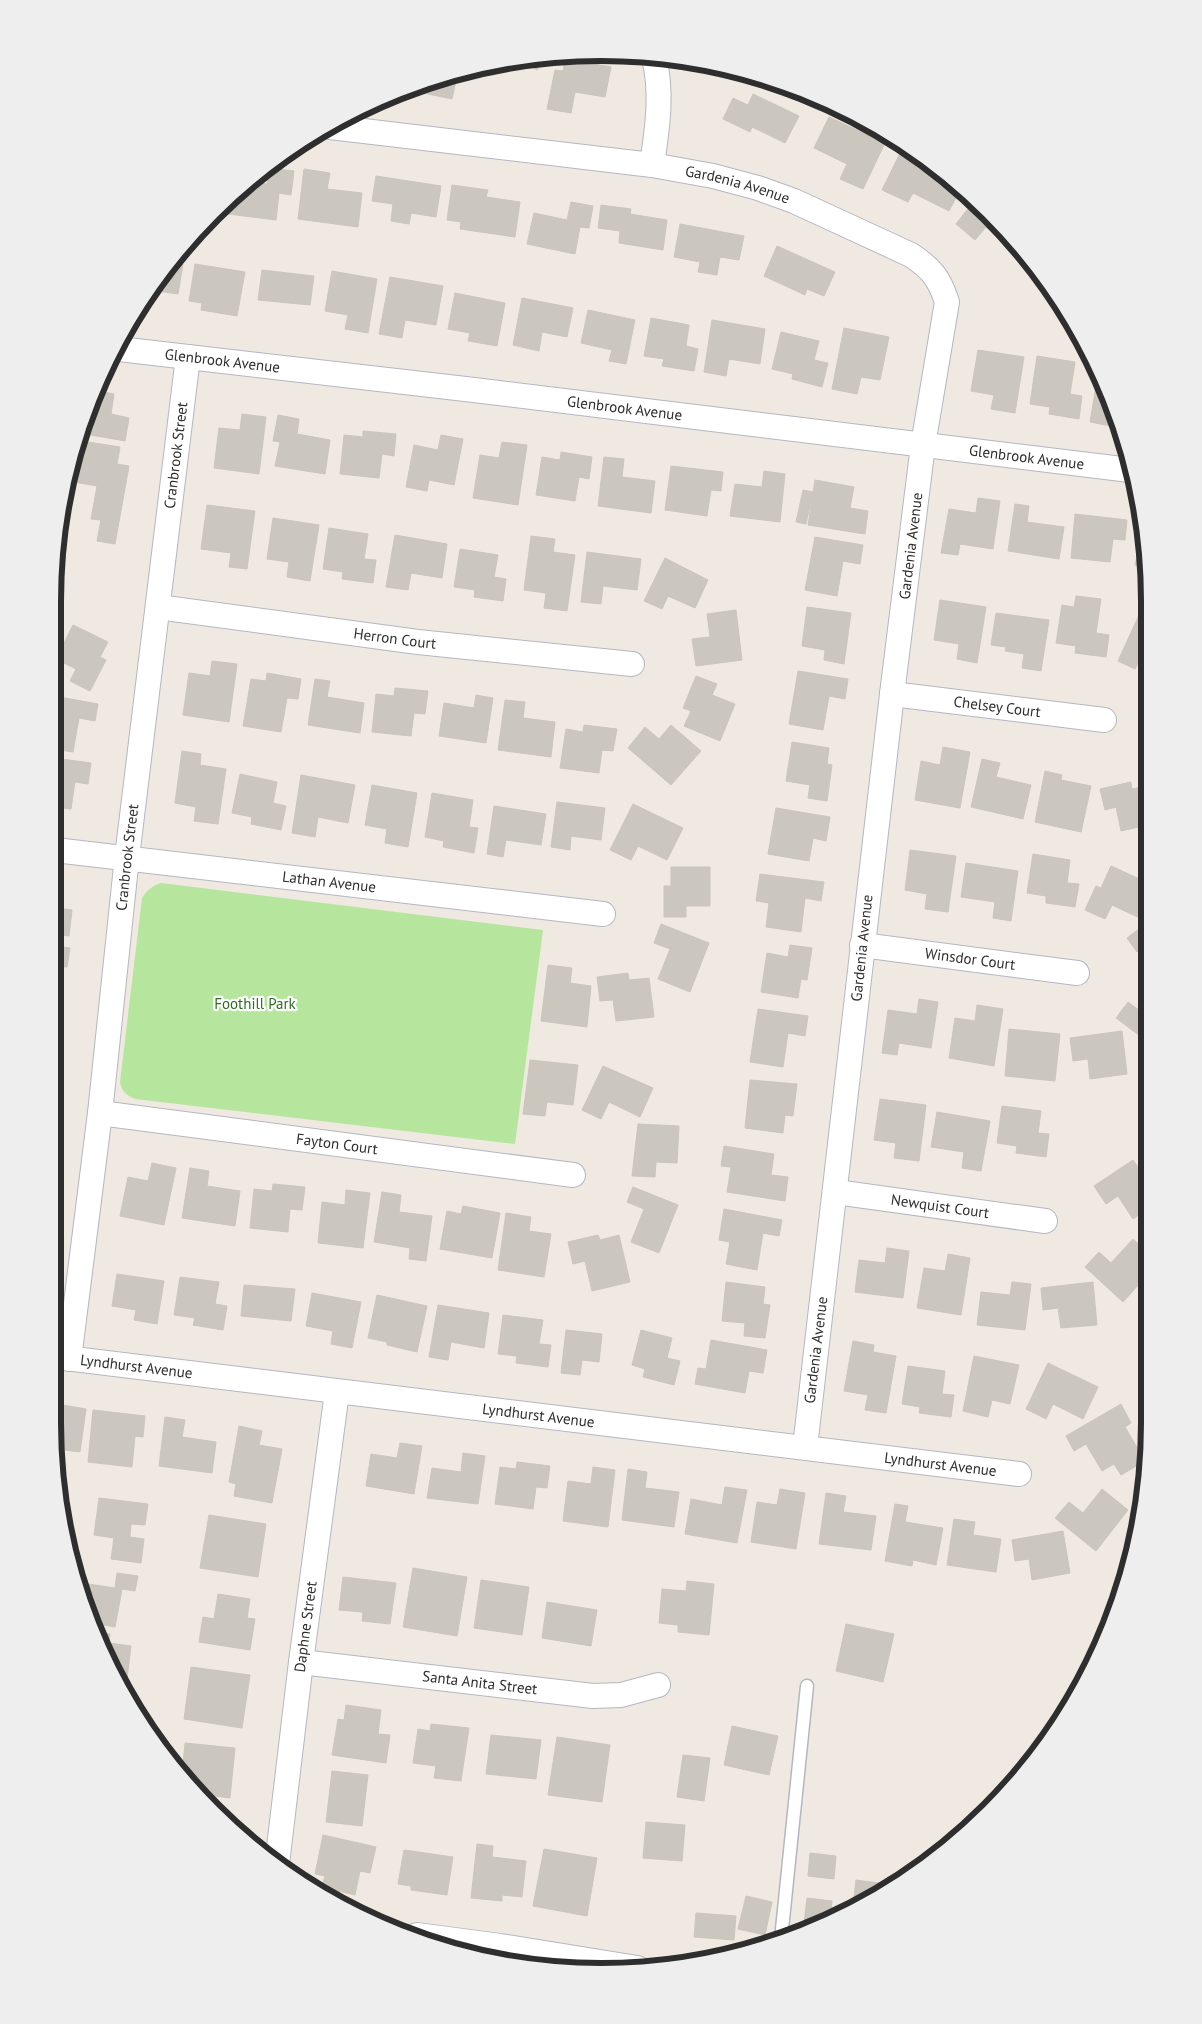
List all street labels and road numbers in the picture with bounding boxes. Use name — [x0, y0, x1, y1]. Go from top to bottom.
street label: Gardenia Avenue — [684, 161, 792, 208]
street label: Glenbrook Avenue — [164, 344, 281, 377]
street label: Glenbrook Avenue — [566, 391, 683, 424]
street label: Cranbrook Street — [160, 401, 191, 510]
street label: Glenbrook Avenue — [968, 440, 1085, 473]
street label: Gardenia Avenue — [895, 491, 926, 600]
street label: Herron Court — [353, 623, 437, 653]
street label: Chelsey Court — [953, 692, 1042, 721]
street label: Cranbrook Street — [111, 803, 142, 912]
street label: Lathan Avenue — [281, 867, 377, 896]
street label: Gardenia Avenue — [846, 894, 877, 1002]
street label: Winsdor Court — [924, 943, 1017, 974]
street label: Fayton Court — [295, 1129, 379, 1158]
street label: Newquist Court — [890, 1190, 990, 1222]
street label: Gardenia Avenue — [800, 1295, 831, 1404]
street label: Lyndhurst Avenue — [79, 1350, 194, 1382]
street label: Lyndhurst Avenue — [481, 1399, 596, 1431]
street label: Lyndhurst Avenue — [883, 1448, 998, 1480]
street label: Daphne Street — [290, 1580, 321, 1673]
street label: Santa Anita Street — [421, 1666, 538, 1698]

